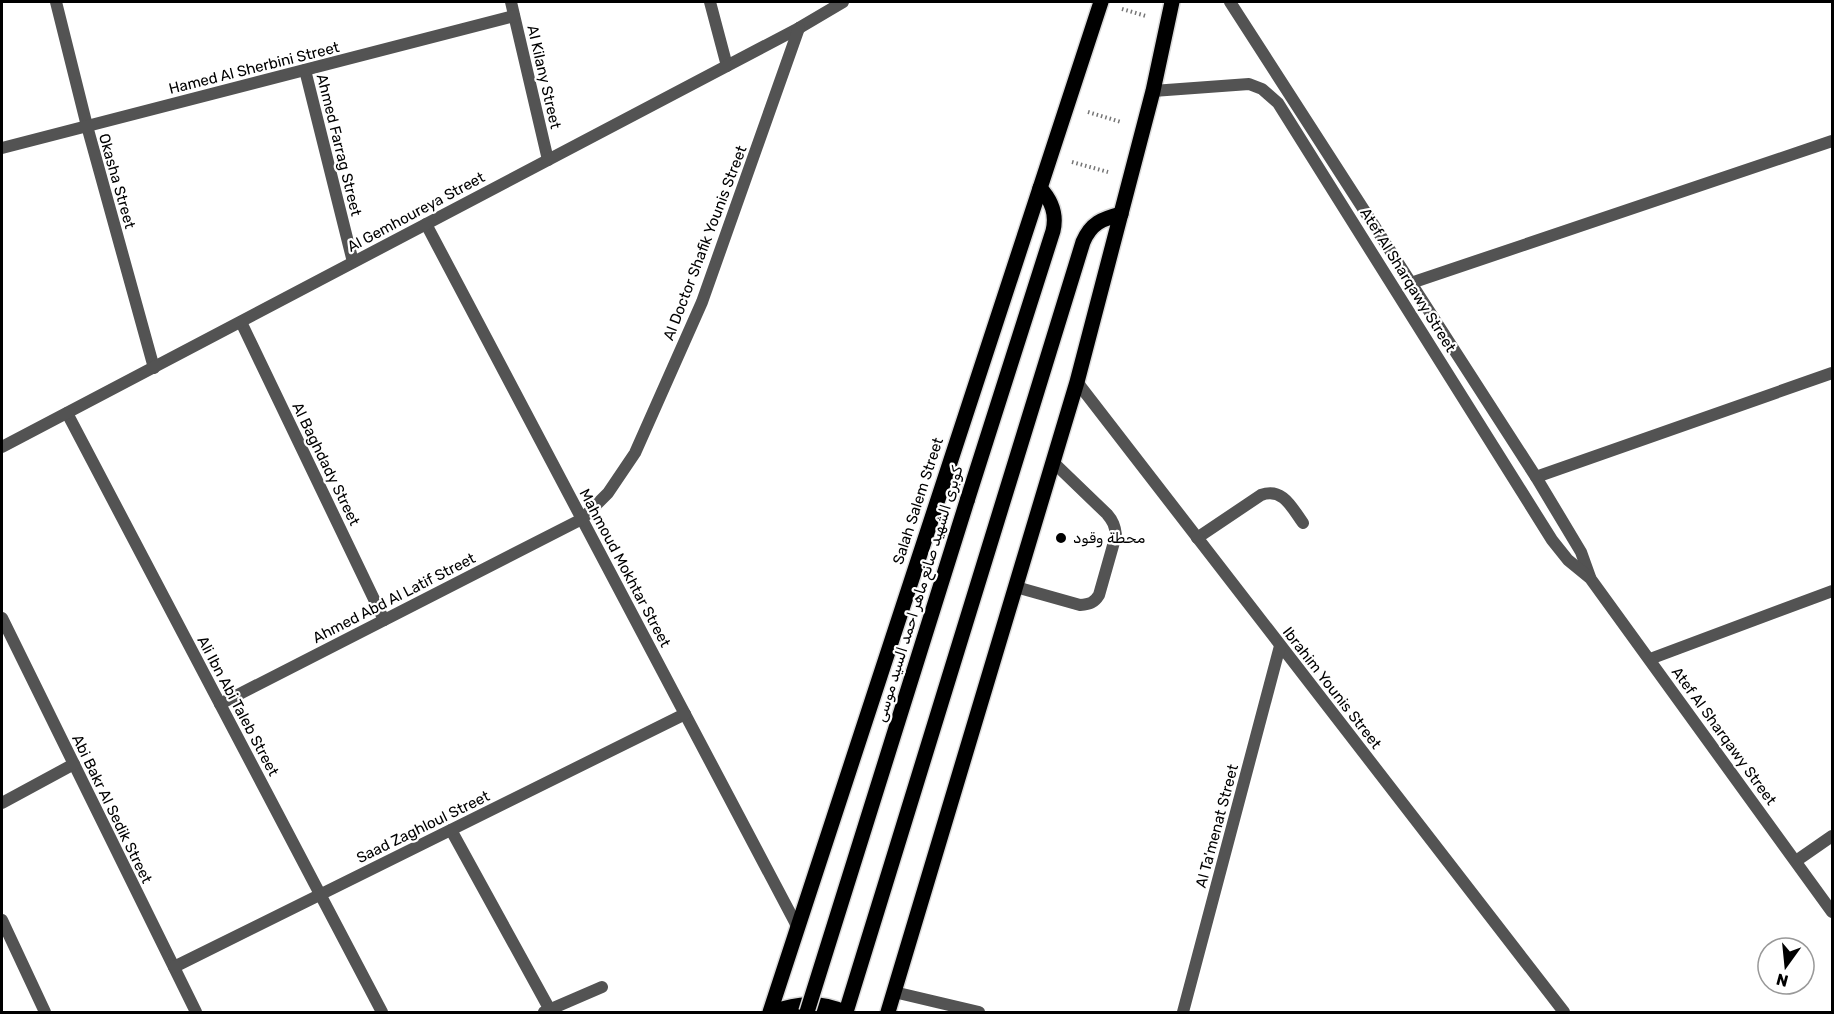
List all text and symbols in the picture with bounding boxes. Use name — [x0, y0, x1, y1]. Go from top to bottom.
street label: Al Kilany Street — [523, 23, 565, 131]
street label: Hamed Al Sherbini Street — [167, 38, 341, 98]
street label: Ahmed Farrag Street — [313, 72, 365, 218]
street label: Okasha Street — [95, 131, 139, 231]
street label: Al Doctor Shafik Younis Street — [659, 143, 751, 343]
street label: Al Gemhoureya Street — [344, 168, 488, 256]
street label: Atef Al Sharqawy Street — [1356, 205, 1460, 355]
street label: Al Baghdady Street — [288, 399, 364, 529]
street label: Salah Salem Street — [889, 435, 947, 567]
street label: كوبرى الشهيد صانع ماهر احمد السيد موسى — [871, 463, 969, 725]
street label: Mahmoud Mokhtar Street — [576, 486, 674, 650]
place label: محطة وقود — [1073, 529, 1145, 548]
marker: محطة وقود — [1054, 531, 1068, 545]
street label: Ahmed Abd Al Latif Street — [310, 549, 479, 647]
street label: Ibrahim Younis Street — [1279, 623, 1385, 753]
street label: Ali Ibn Abi Taleb Street — [193, 633, 283, 779]
street label: Atef Al Sharqawy Street — [1668, 663, 1780, 809]
street label: Abi Bakr Al Sedik Street — [68, 732, 156, 886]
street label: Al Ta'menat Street — [1192, 762, 1242, 890]
street label: Saad Zaghloul Street — [354, 787, 493, 867]
north arrow — [1756, 936, 1816, 996]
text: N — [1774, 969, 1790, 991]

